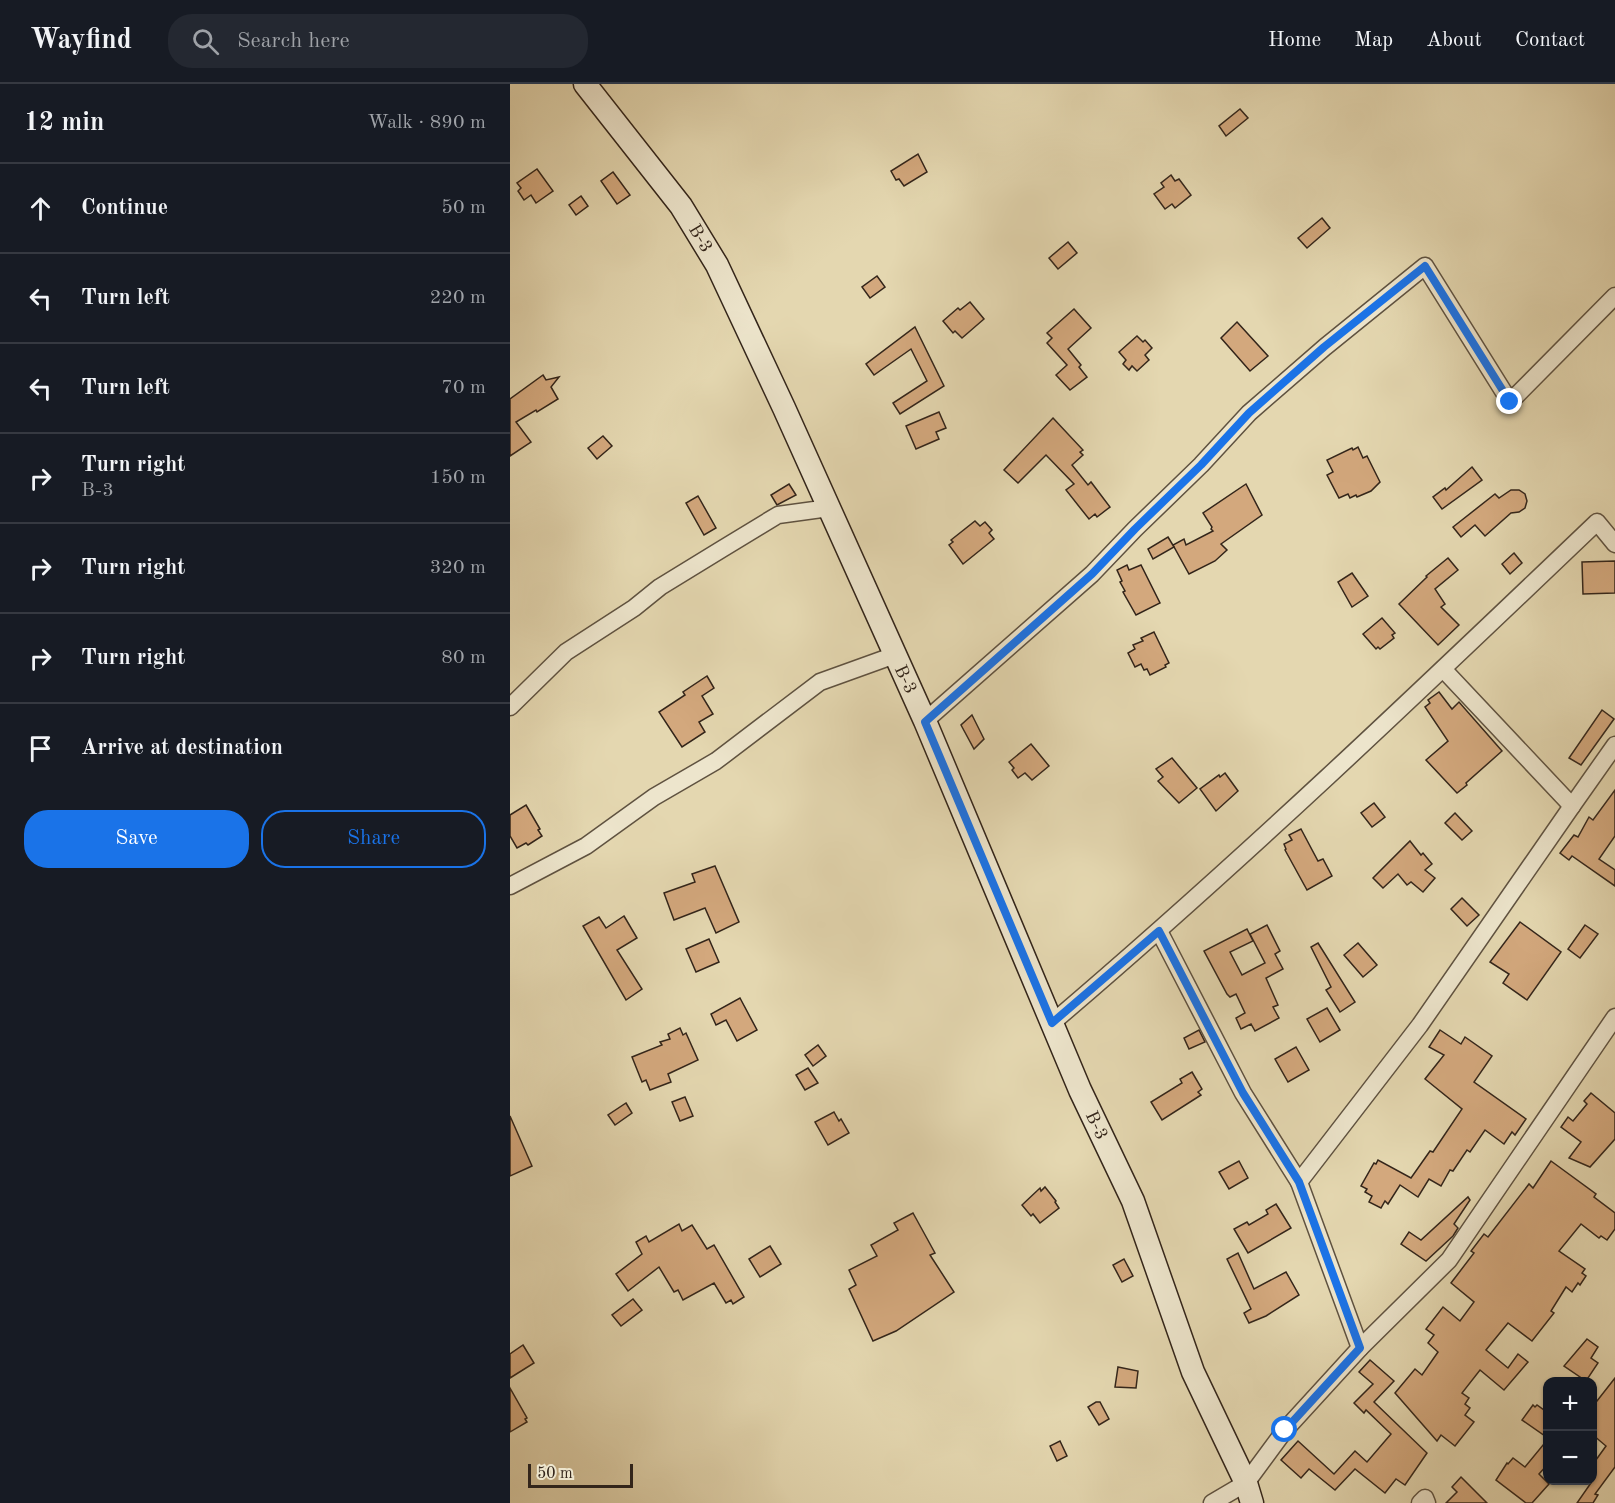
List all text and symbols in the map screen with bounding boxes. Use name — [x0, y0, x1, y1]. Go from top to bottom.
search box — [168, 14, 588, 68]
icon: search — [189, 25, 222, 58]
text: Wayfind — [30, 27, 132, 55]
text: Search here — [237, 30, 350, 52]
text: Home — [1268, 30, 1321, 51]
text: Map — [1354, 30, 1393, 51]
text: About — [1426, 30, 1482, 51]
text: Contact — [1515, 30, 1585, 51]
text: 12 min — [24, 110, 104, 136]
text: Walk · 890 m — [367, 113, 486, 133]
icon: ahead — [24, 192, 57, 225]
text: Continue — [81, 197, 168, 219]
text: 50 m — [441, 198, 486, 218]
street label: B-3 — [685, 221, 715, 256]
icon: left — [24, 282, 57, 315]
text: Turn left — [81, 287, 170, 309]
text: 220 m — [430, 288, 486, 308]
icon: left — [24, 372, 57, 405]
text: Turn left — [81, 377, 170, 399]
text: 70 m — [441, 378, 486, 398]
route end — [1496, 388, 1522, 414]
text: Turn right — [81, 454, 185, 476]
icon: right — [24, 462, 57, 495]
text: 150 m — [430, 468, 486, 488]
text: B-3 — [81, 481, 114, 501]
icon: right — [24, 552, 57, 585]
text: Turn right — [81, 557, 185, 579]
text: 320 m — [430, 558, 486, 578]
icon: right — [24, 642, 57, 675]
text: Turn right — [81, 647, 185, 669]
text: 80 m — [441, 648, 486, 668]
street label: B-3 — [891, 662, 919, 697]
icon: arrive — [24, 732, 57, 765]
text: Arrive at destination — [81, 737, 283, 759]
button: Save — [24, 810, 249, 868]
button: Share — [261, 810, 486, 868]
street label: B-3 — [1082, 1108, 1110, 1143]
map controls — [1543, 1377, 1597, 1485]
button: + — [1543, 1377, 1597, 1431]
route start — [1271, 1416, 1297, 1442]
button: − — [1543, 1431, 1597, 1485]
scale bar — [528, 1461, 633, 1488]
text: 50 m — [537, 1466, 573, 1482]

